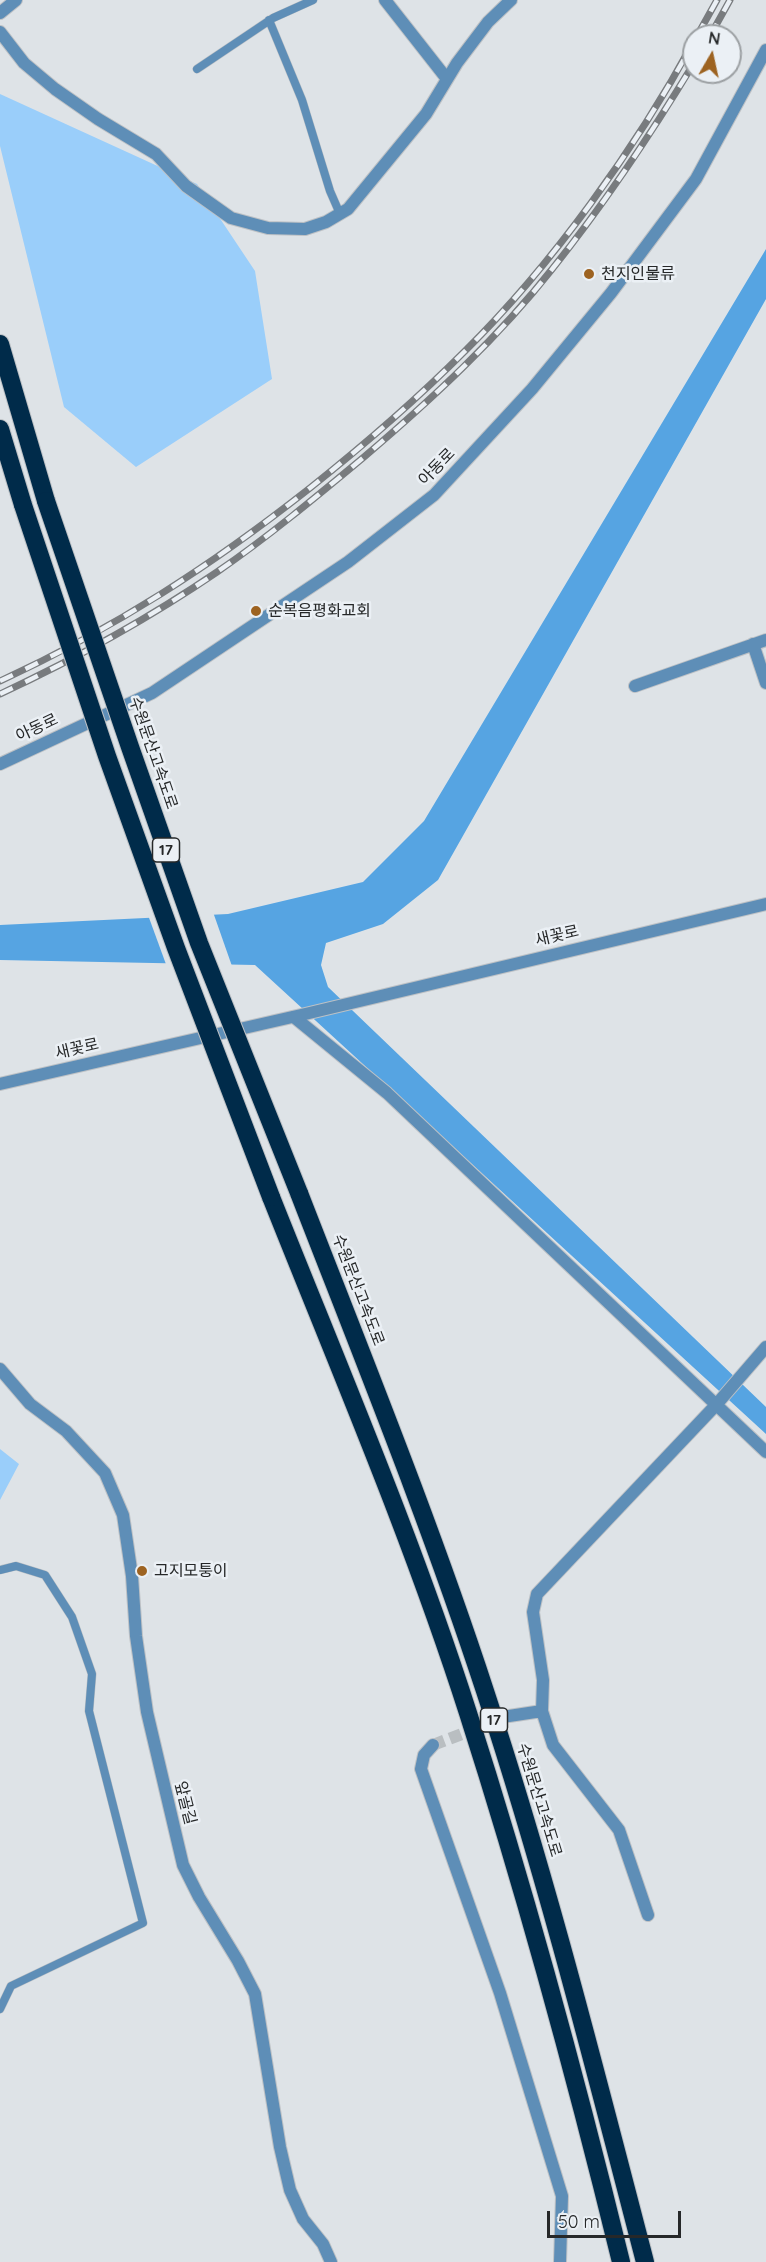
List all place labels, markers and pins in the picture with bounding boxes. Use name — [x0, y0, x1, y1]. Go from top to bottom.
place label: 천지인물류 — [601, 264, 675, 284]
marker: 천지인물류 — [582, 267, 596, 281]
place label: 순복음평화교회 — [268, 601, 371, 621]
marker: 순복음평화교회 — [249, 604, 263, 618]
place label: 고지모퉁이 — [154, 1561, 228, 1581]
marker: 고지모퉁이 — [135, 1564, 149, 1578]

